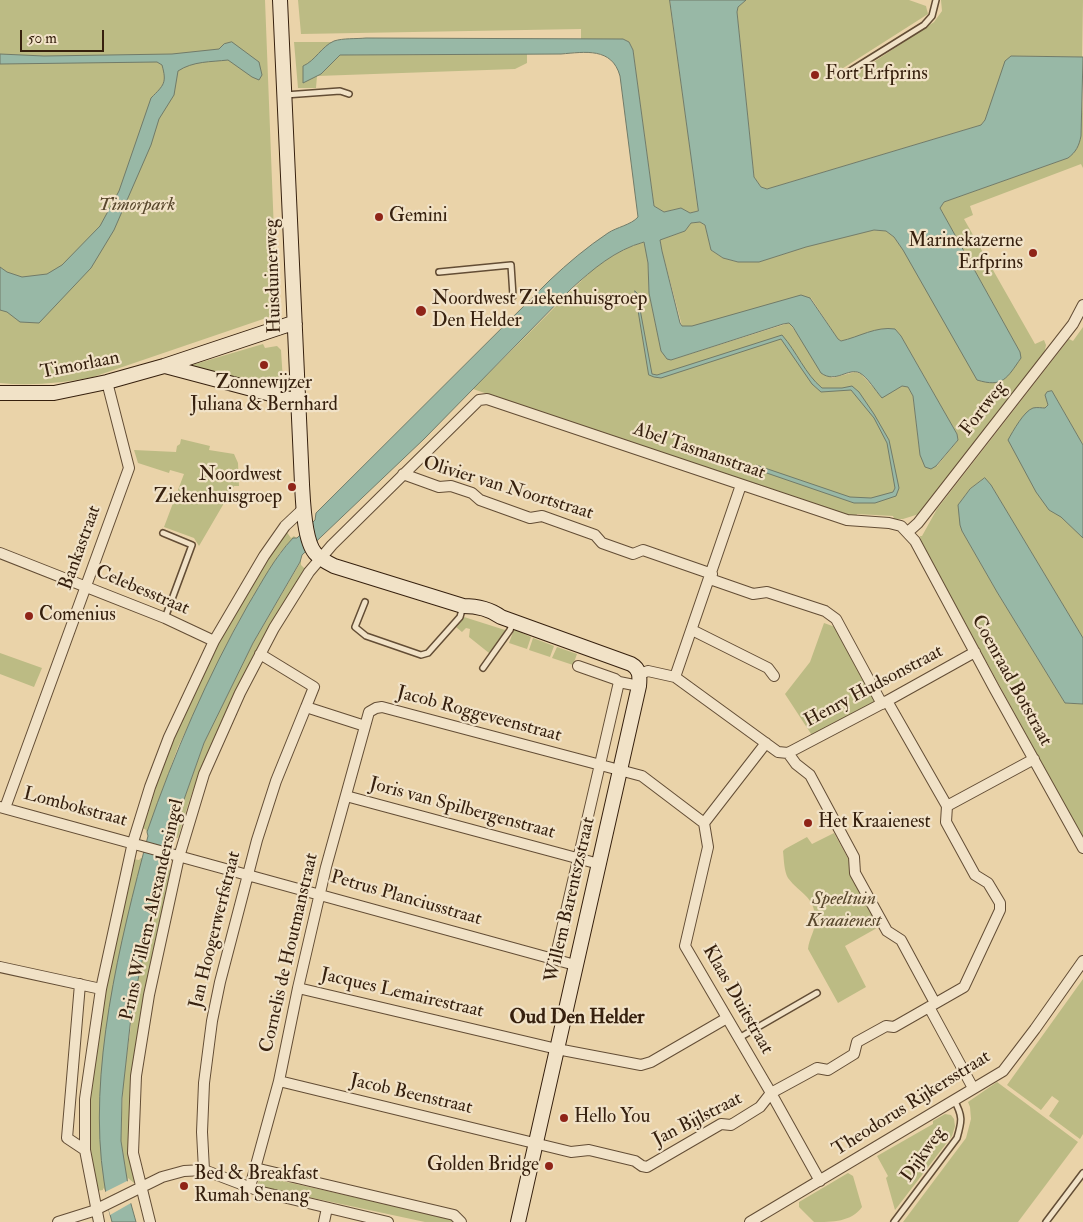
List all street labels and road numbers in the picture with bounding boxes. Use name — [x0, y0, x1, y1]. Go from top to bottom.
street label: Huisduinerweg — [261, 218, 287, 334]
street label: Timorlaan — [39, 347, 121, 385]
street label: Fortweg — [956, 377, 1012, 441]
street label: Abel Tasmanstraat — [630, 419, 768, 485]
street label: Olivier van Noortstraat — [420, 452, 596, 526]
street label: Bankastraat — [55, 503, 107, 593]
street label: Celebesstraat — [92, 561, 192, 621]
street label: Coenraad Botstraat — [966, 612, 1056, 750]
street label: Henry Hudsonstraat — [801, 641, 947, 733]
street label: Jacob Roggeveenstraat — [394, 682, 564, 748]
street label: Joris van Spilbergenstraat — [366, 773, 558, 845]
street label: Lombokstraat — [21, 783, 129, 833]
street label: Prins Willem-Alexandersingel — [116, 797, 190, 1023]
street label: Willem Barentszstraat — [541, 815, 601, 985]
street label: Jan Hoogerwerfstraat — [185, 849, 247, 1011]
street label: Cornelis de Houtmanstraat — [256, 851, 324, 1055]
street label: Petrus Planciusstraat — [328, 867, 484, 931]
street label: Klaas Duitstraat — [697, 941, 777, 1059]
street label: Jacques Lemairestraat — [318, 964, 486, 1024]
street label: Theodorus Rijkersstraat — [829, 1046, 995, 1162]
street label: Jacob Beenstraat — [348, 1070, 474, 1120]
street label: Jan Bijlstraat — [650, 1088, 746, 1152]
street label: Dijkweg — [897, 1123, 951, 1187]

